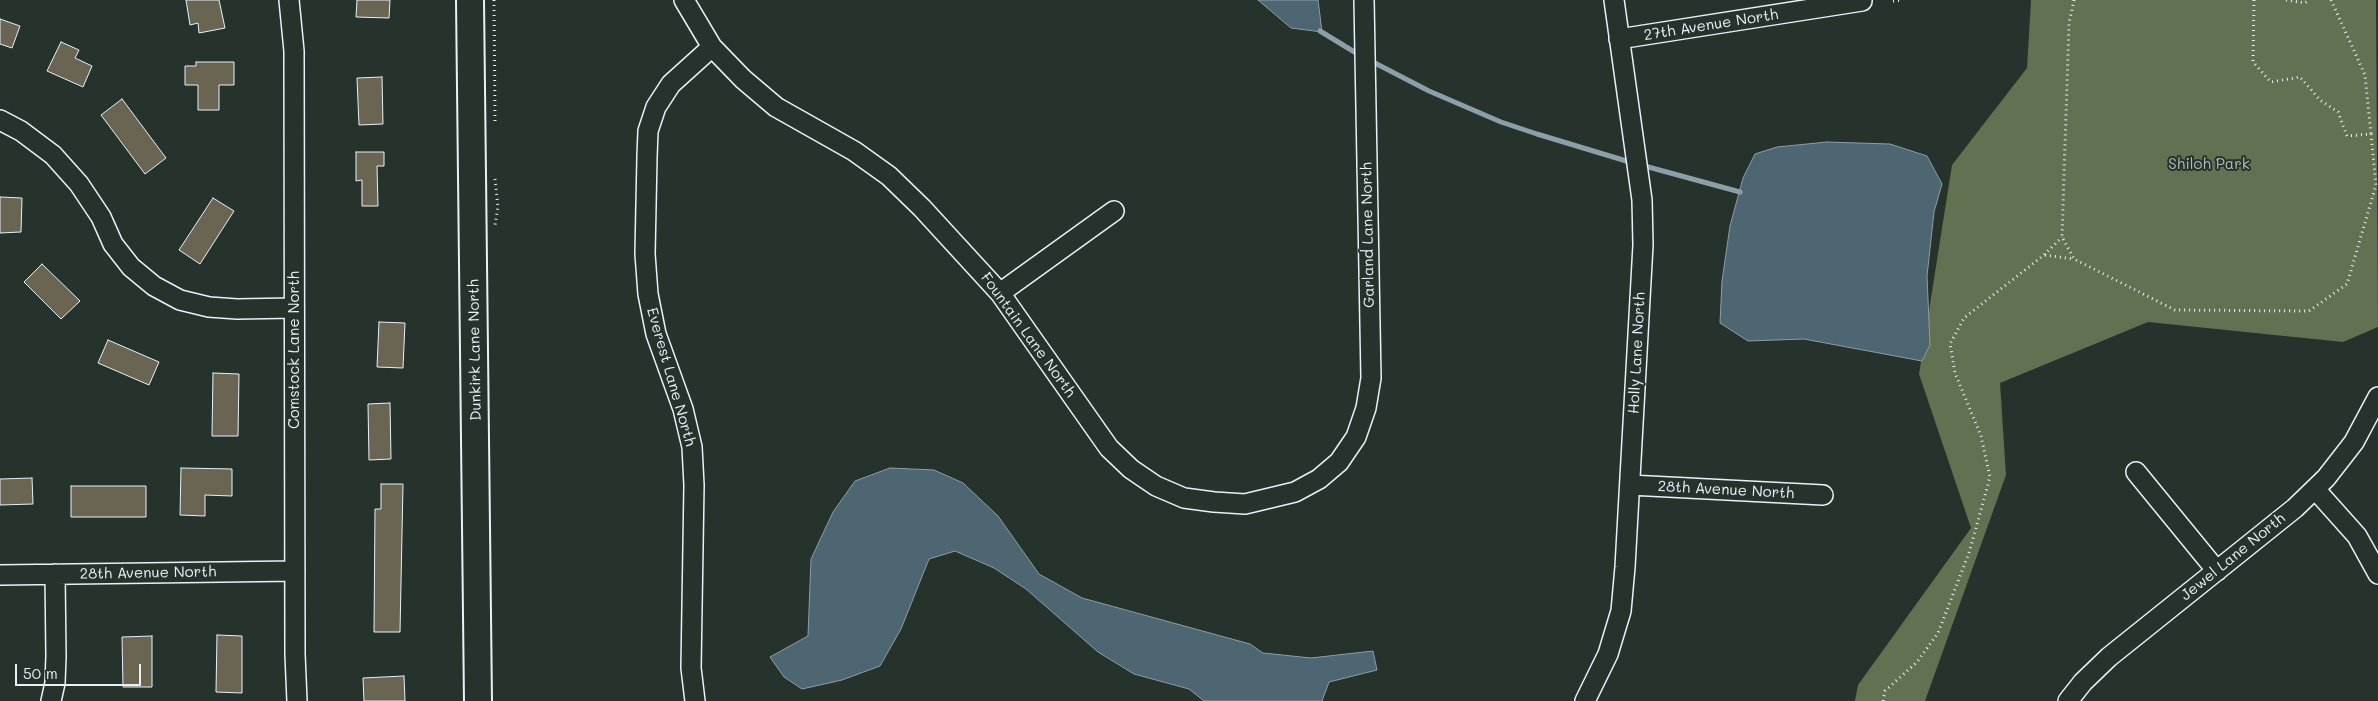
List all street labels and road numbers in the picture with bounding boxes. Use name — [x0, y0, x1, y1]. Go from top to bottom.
street label: 27th Avenue North — [1643, 5, 1779, 45]
street label: Garland Lane North — [1358, 162, 1378, 308]
street label: Fountain Lane North — [977, 269, 1079, 401]
street label: Comstock Lane North — [285, 271, 303, 429]
street label: Dunkirk Lane North — [465, 279, 485, 421]
street label: Holly Lane North — [1625, 292, 1649, 414]
street label: Everest Lane North — [643, 306, 699, 448]
street label: 28th Avenue North — [1657, 477, 1795, 503]
street label: Jewel Lane North — [2177, 509, 2289, 605]
street label: 28th Avenue North — [80, 563, 216, 583]

